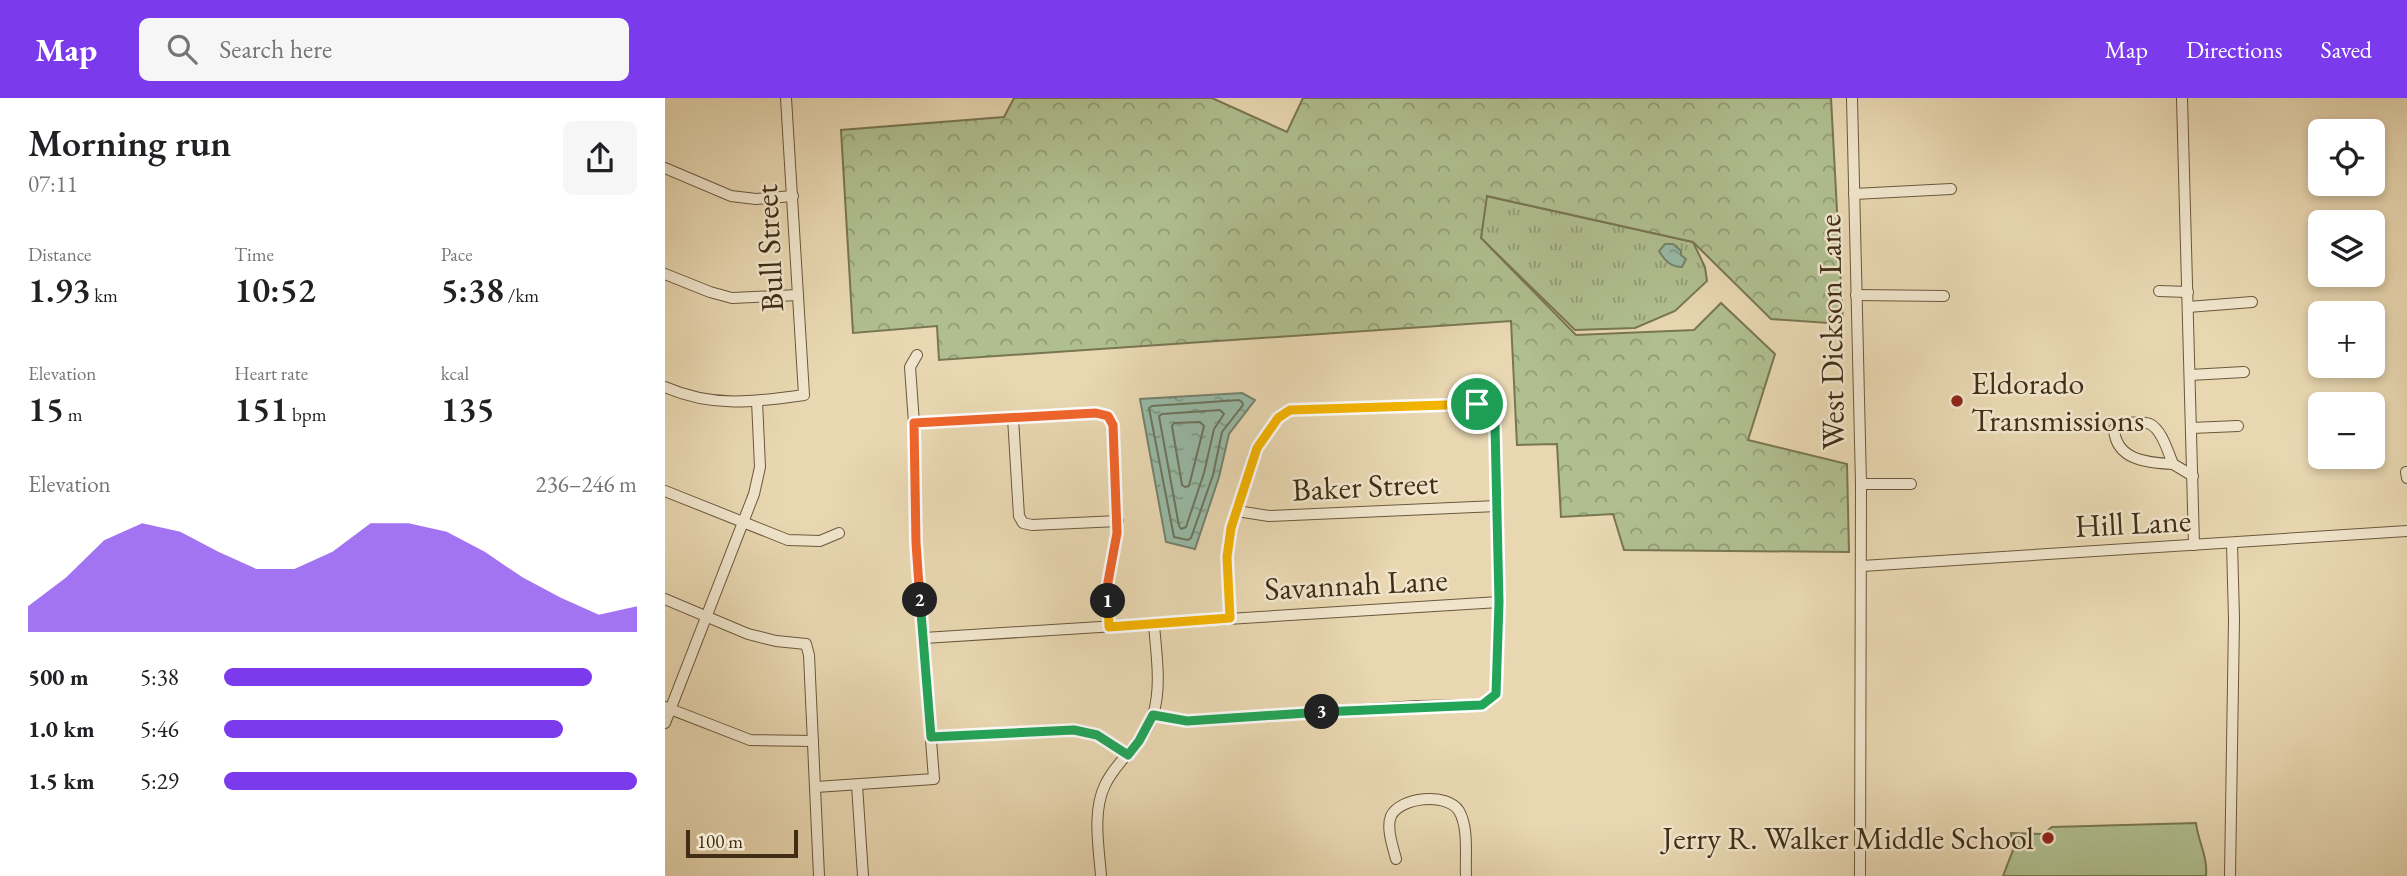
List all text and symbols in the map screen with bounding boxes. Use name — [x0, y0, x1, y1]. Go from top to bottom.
search box — [139, 18, 629, 81]
text: Map — [35, 28, 97, 71]
icon: search — [163, 30, 201, 68]
text: Search here — [219, 32, 332, 66]
text: Map — [2105, 34, 2148, 65]
text: Directions — [2186, 34, 2283, 65]
text: Saved — [2321, 34, 2372, 65]
text: Morning run — [28, 118, 231, 167]
map controls — [2308, 119, 2385, 469]
button: locate — [2308, 119, 2385, 196]
button: share — [563, 121, 637, 195]
text: 07:11 — [28, 169, 78, 199]
street label: Bull Street — [745, 183, 793, 313]
button: layers — [2308, 210, 2385, 287]
street label: West Dickson Lane — [1808, 214, 1854, 450]
text: Distance — [28, 242, 91, 267]
text: Time — [234, 242, 274, 267]
text: Pace — [441, 242, 473, 267]
text: 1.93 — [28, 267, 90, 312]
text: 10:52 — [234, 267, 316, 312]
text: 5:38 — [441, 267, 504, 312]
text: km — [90, 283, 118, 308]
text: /km — [504, 283, 539, 308]
button: + — [2308, 301, 2385, 378]
text: Elevation — [28, 361, 96, 386]
text: Heart rate — [234, 361, 308, 386]
text: kcal — [441, 361, 469, 386]
place label: Eldorado Transmissions — [1971, 362, 2144, 441]
pin — [1447, 374, 1507, 434]
icon: arrive — [1458, 385, 1496, 423]
text: 15 — [28, 386, 64, 431]
text: 151 — [234, 386, 288, 431]
text: 135 — [441, 386, 495, 431]
button: − — [2308, 392, 2385, 469]
marker: Eldorado Transmissions — [1949, 393, 1965, 409]
text: m — [64, 402, 83, 427]
text: bpm — [288, 402, 326, 427]
street label: Baker Street — [1291, 461, 1439, 511]
text: Elevation — [28, 469, 111, 499]
text: 236–246 m — [536, 469, 637, 499]
street label: Hill Lane — [2074, 499, 2192, 547]
street label: Savannah Lane — [1263, 558, 1449, 610]
pin: 2 — [903, 582, 937, 618]
pin: 1 — [1091, 584, 1125, 618]
text: 2 — [914, 587, 925, 612]
text: 1 — [1102, 588, 1113, 613]
text: 500 m — [28, 662, 89, 692]
text: 5:38 — [140, 662, 179, 692]
pin: 3 — [1305, 694, 1339, 730]
text: 3 — [1316, 699, 1327, 724]
text: 1.0 km — [28, 714, 95, 744]
text: 5:46 — [140, 714, 179, 744]
text: 1.5 km — [28, 766, 95, 796]
text: 5:29 — [140, 766, 179, 796]
place label: Jerry R. Walker Middle School — [1659, 817, 2034, 859]
scale bar — [686, 827, 798, 859]
text: 100 m — [697, 829, 743, 854]
marker: Jerry R. Walker Middle School — [2040, 830, 2056, 846]

